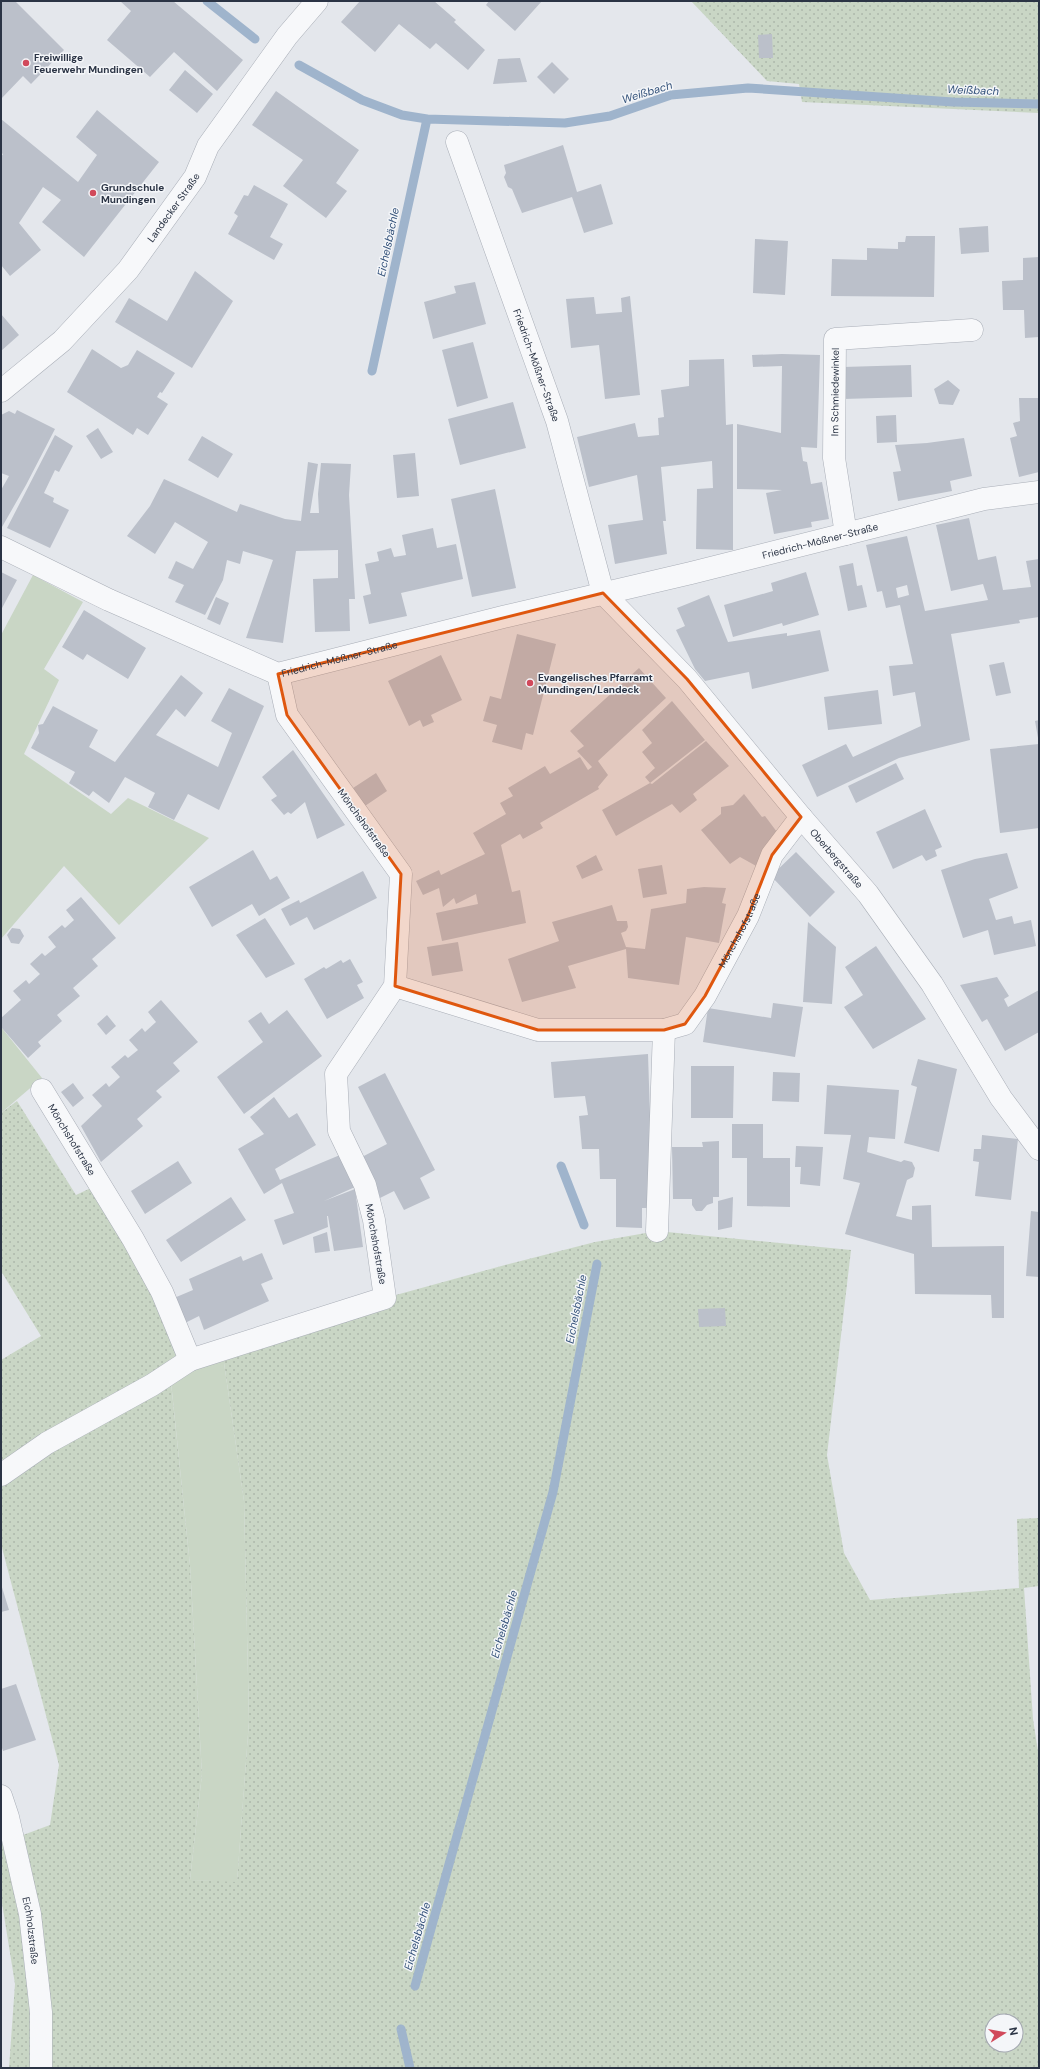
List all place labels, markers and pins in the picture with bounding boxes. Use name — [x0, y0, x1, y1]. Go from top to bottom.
place label: Freiwillige Feuerwehr Mundingen — [34, 51, 143, 76]
marker: Freiwillige Feuerwehr Mundingen — [21, 58, 31, 68]
place label: Grundschule Mundingen — [101, 181, 164, 206]
marker: Grundschule Mundingen — [88, 188, 98, 198]
place label: Evangelisches Pfarramt Mundingen/Landeck — [538, 671, 653, 696]
marker: Evangelisches Pfarramt Mundingen/Landeck — [525, 678, 535, 688]

